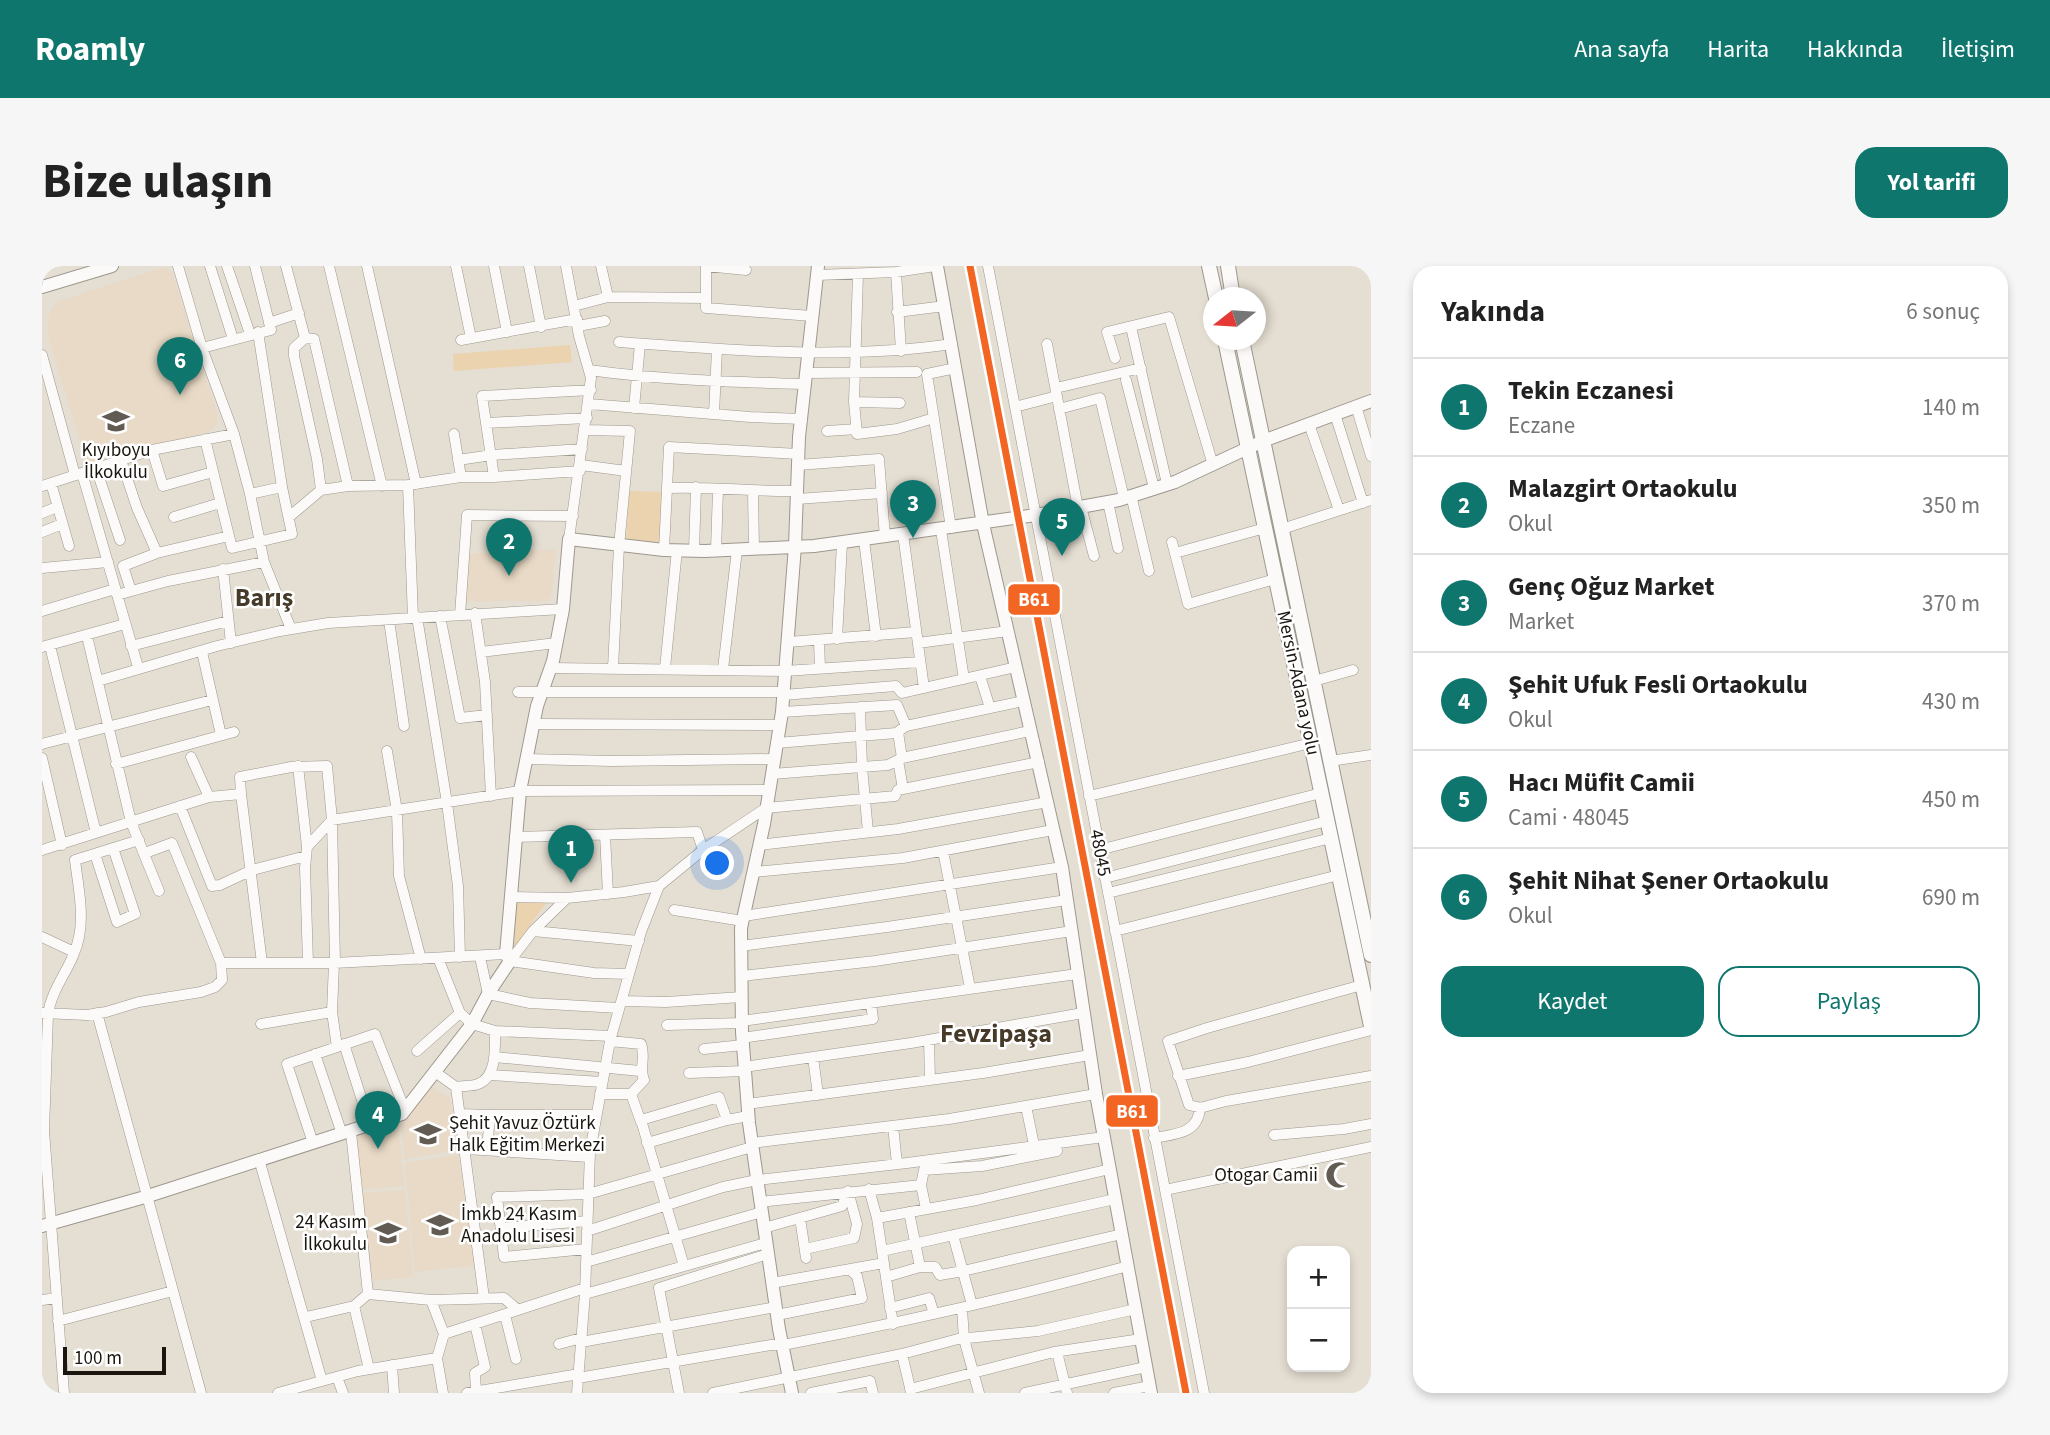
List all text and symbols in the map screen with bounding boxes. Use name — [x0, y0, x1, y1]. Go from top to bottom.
text: Roamly — [35, 26, 145, 73]
text: Ana sayfa — [1574, 32, 1669, 67]
text: Harita — [1707, 32, 1769, 67]
text: Hakkında — [1807, 32, 1903, 67]
text: İletişim — [1941, 32, 2015, 67]
text: Bize ulaşın — [42, 147, 273, 217]
button: Yol tarifi — [1855, 147, 2008, 218]
north arrow — [1203, 287, 1266, 350]
text: Yakında — [1441, 290, 1545, 333]
text: 6 sonuç — [1906, 295, 1980, 328]
pin: 6 — [157, 337, 203, 395]
text: Tekin Eczanesi — [1508, 372, 1674, 409]
text: 1 — [1458, 391, 1470, 424]
text: 140 m — [1922, 391, 1980, 424]
school or university icon: Kıyıboyu İlkokulu — [101, 406, 131, 436]
text: Eczane — [1508, 409, 1575, 442]
place label: Kıyıboyu İlkokulu — [81, 437, 151, 486]
text: Malazgirt Ortaokulu — [1508, 470, 1738, 507]
pin: 3 — [890, 480, 936, 538]
text: 2 — [1458, 489, 1470, 522]
text: 350 m — [1922, 489, 1980, 522]
pin: 5 — [1039, 498, 1085, 556]
text: Okul — [1508, 507, 1553, 540]
pin: 2 — [486, 518, 532, 576]
text: Genç Oğuz Market — [1508, 568, 1714, 605]
district label: Barış — [235, 579, 293, 616]
line badge: B61 — [1007, 583, 1061, 616]
text: B61 — [1018, 587, 1050, 614]
text: 3 — [1458, 587, 1470, 620]
text: 370 m — [1922, 587, 1980, 620]
text: Market — [1508, 605, 1574, 638]
street label: Mersin-Adana yolu — [1269, 608, 1327, 758]
text: Şehit Ufuk Fesli Ortaokulu — [1508, 666, 1808, 703]
text: 4 — [1458, 685, 1470, 718]
text: 430 m — [1922, 685, 1980, 718]
text: Okul — [1508, 703, 1553, 736]
text: Hacı Müfit Camii — [1508, 764, 1695, 801]
text: 5 — [1458, 783, 1470, 816]
text: 450 m — [1922, 783, 1980, 816]
text: Cami · 48045 — [1508, 801, 1630, 834]
pin: 1 — [548, 825, 594, 883]
street label: 48045 — [1082, 827, 1118, 879]
your location — [700, 846, 734, 880]
text: Şehit Nihat Şener Ortaokulu — [1508, 862, 1829, 899]
text: 6 — [1458, 881, 1470, 914]
text: 690 m — [1922, 881, 1980, 914]
text: Okul — [1508, 899, 1553, 932]
button: Kaydet — [1441, 966, 1704, 1037]
button: Paylaş — [1718, 966, 1980, 1037]
district label: Fevzipaşa — [940, 1015, 1052, 1052]
pin: 4 — [355, 1091, 401, 1149]
line badge: B61 — [1105, 1094, 1159, 1128]
text: B61 — [1116, 1099, 1148, 1126]
place label: Şehit Yavuz Öztürk Halk Eğitim Merkezi — [449, 1110, 605, 1159]
school or university icon: Şehit Yavuz Öztürk Halk Eğitim Merkezi — [413, 1119, 443, 1149]
mosque icon: Otogar Camii — [1324, 1160, 1354, 1190]
place label: Otogar Camii — [1214, 1162, 1318, 1189]
place label: İmkb 24 Kasım Anadolu Lisesi — [461, 1201, 577, 1250]
place label: 24 Kasım İlkokulu — [295, 1209, 367, 1258]
school or university icon: İmkb 24 Kasım Anadolu Lisesi — [425, 1210, 455, 1240]
school or university icon: 24 Kasım İlkokulu — [373, 1218, 403, 1248]
map controls — [1287, 1246, 1350, 1372]
button: + — [1287, 1246, 1350, 1309]
button: − — [1287, 1309, 1350, 1372]
scale bar — [63, 1344, 166, 1376]
text: 100 m — [74, 1345, 122, 1372]

